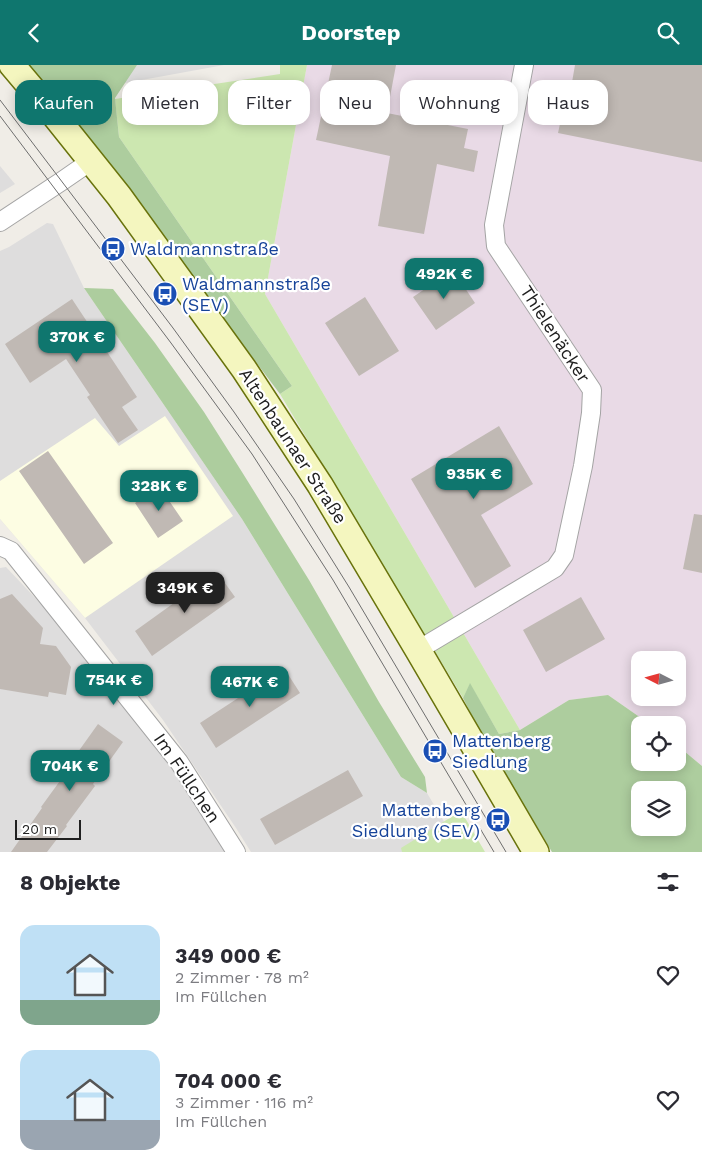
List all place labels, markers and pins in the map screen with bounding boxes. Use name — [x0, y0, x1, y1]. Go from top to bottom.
bus stop icon: Waldmannstraße — [100, 236, 126, 262]
place label: Waldmannstraße — [130, 238, 279, 259]
pin: 492K € — [403, 257, 485, 300]
place label: Waldmannstraße (SEV) — [182, 273, 331, 315]
bus stop icon: Waldmannstraße (SEV) — [152, 281, 178, 307]
pin: 370K € — [36, 321, 118, 363]
pin: 935K € — [433, 457, 515, 500]
pin: 328K € — [118, 469, 200, 512]
pin: 349K € — [144, 571, 226, 614]
pin: 754K € — [73, 663, 155, 706]
pin: 467K € — [209, 665, 291, 708]
place label: Mattenberg Siedlung — [452, 730, 551, 772]
bus stop icon: Mattenberg Siedlung — [422, 738, 448, 764]
pin: 704K € — [29, 749, 111, 792]
place label: Mattenberg Siedlung (SEV) — [352, 799, 480, 841]
bus stop icon: Mattenberg Siedlung (SEV) — [485, 807, 511, 833]

